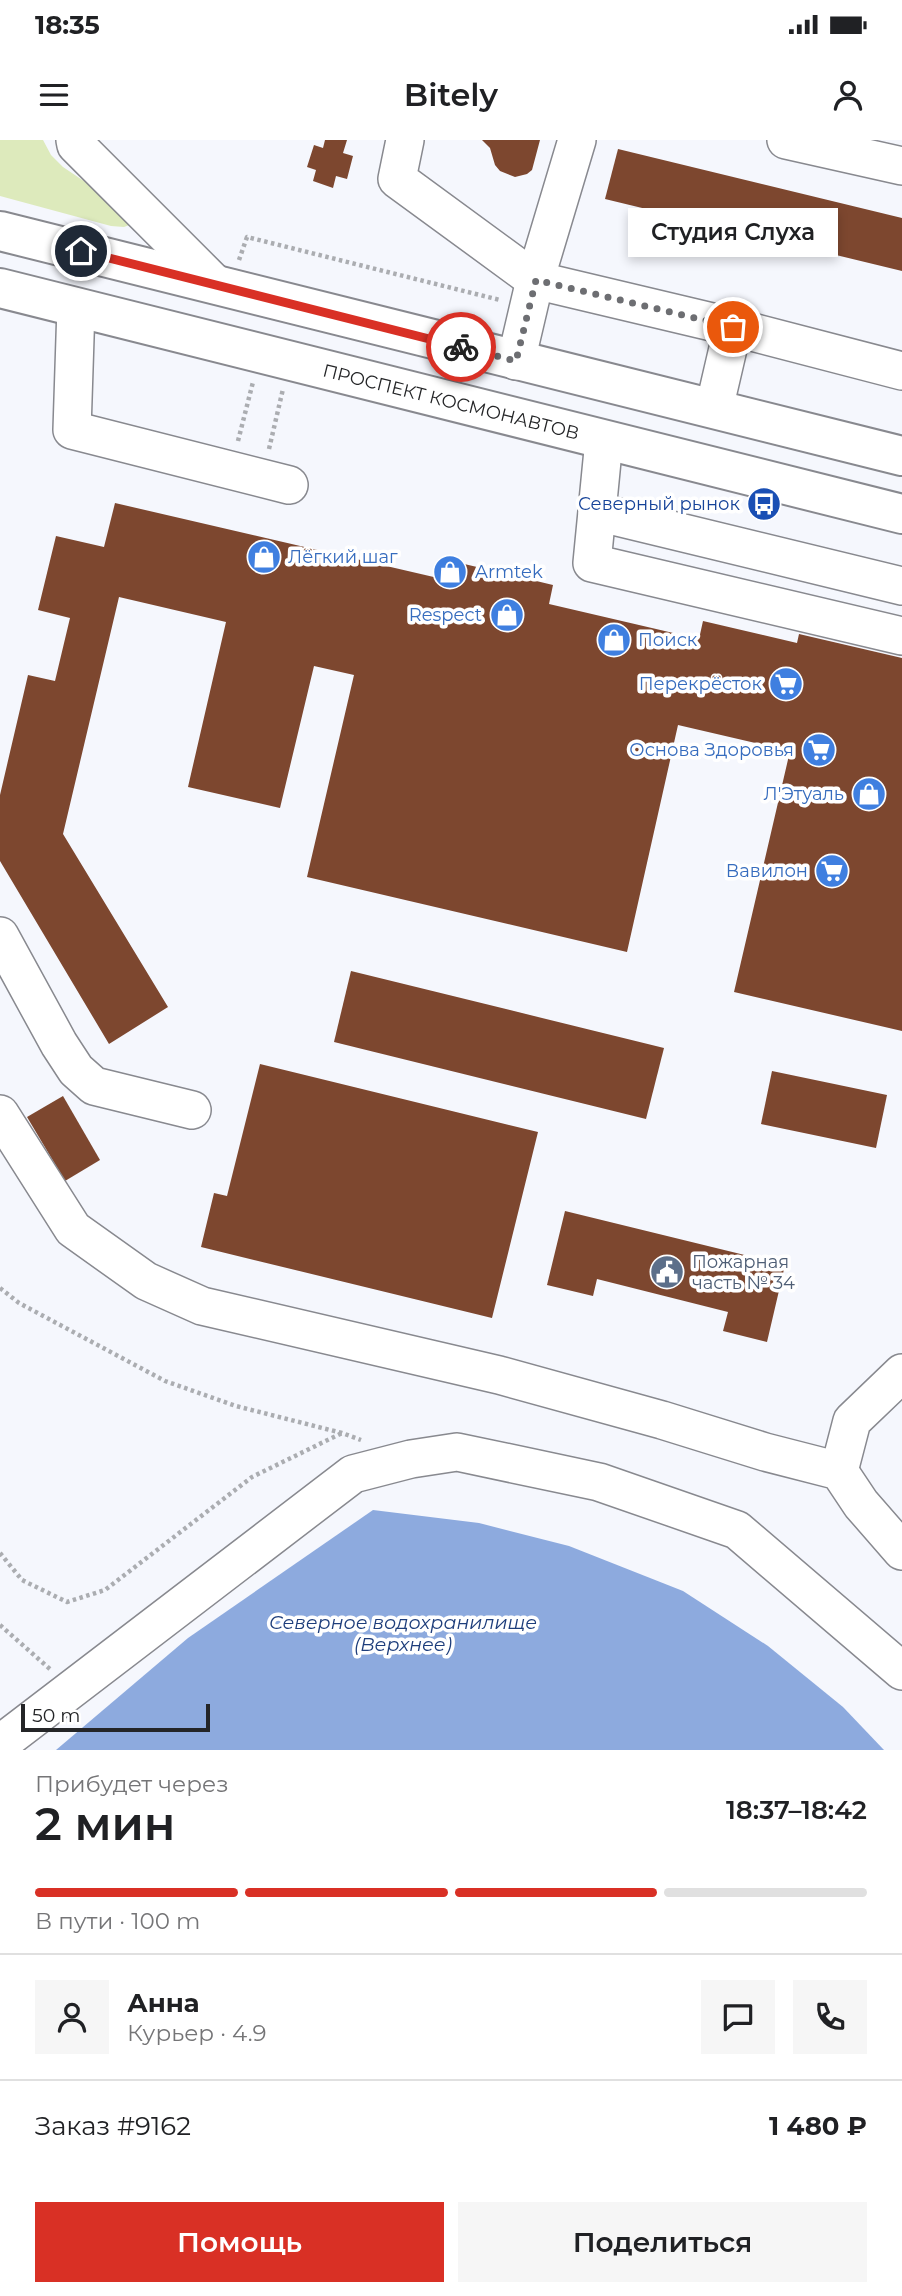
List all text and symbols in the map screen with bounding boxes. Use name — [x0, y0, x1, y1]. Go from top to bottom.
text: 18:35 — [35, 9, 100, 41]
text: Bitely — [404, 75, 498, 114]
icon: menu — [35, 76, 73, 114]
icon: person — [829, 76, 867, 114]
callout: Студия Слуха — [628, 208, 838, 257]
text: Студия Слуха — [651, 218, 815, 246]
pin — [51, 221, 111, 281]
icon: home — [62, 232, 100, 270]
pin — [703, 297, 763, 357]
icon: bag — [714, 308, 752, 346]
courier — [426, 312, 496, 382]
icon: bike — [442, 328, 480, 366]
street label: ПРОСПЕКТ КОСМОНАВТОВ — [320, 359, 582, 445]
bus stop icon: Северный рынок — [745, 485, 783, 523]
place label: Северный рынок — [578, 493, 741, 515]
shop icon: Лёгкий шаг — [245, 538, 283, 576]
place label: Лёгкий шаг — [288, 546, 398, 568]
shop icon: Armtek — [431, 553, 469, 591]
place label: Armtek — [475, 561, 543, 583]
shop icon: Respect — [488, 596, 526, 634]
place label: Respect — [409, 604, 482, 626]
shop icon: Поиск — [595, 621, 633, 659]
place label: Поиск — [638, 629, 698, 651]
supermarket icon: Перекрёсток — [767, 665, 805, 703]
place label: Перекрёсток — [639, 673, 763, 695]
supermarket icon: Основа Здоровья — [800, 731, 838, 769]
place label: Основа Здоровья — [629, 739, 794, 761]
shop icon: Л'Этуаль — [850, 775, 888, 813]
place label: Л'Этуаль — [764, 783, 844, 805]
supermarket icon: Вавилон — [813, 852, 851, 890]
place label: Вавилон — [726, 860, 808, 882]
place label: Пожарная часть № 34 — [692, 1251, 795, 1294]
public building icon: Пожарная часть № 34 — [648, 1253, 686, 1291]
water label: Северное водохранилище (Верхнее) — [269, 1611, 537, 1656]
scale bar — [21, 1701, 210, 1733]
text: 50 m — [32, 1704, 80, 1727]
text: Прибудет через — [35, 1770, 229, 1798]
text: 18:37–18:42 — [726, 1794, 867, 1826]
text: 2 мин — [35, 1795, 175, 1852]
text: В пути · 100 m — [35, 1907, 200, 1935]
button: person — [35, 1980, 109, 2054]
button: chat — [701, 1980, 775, 2054]
button: phone — [793, 1980, 867, 2054]
text: Анна — [127, 1987, 200, 2019]
text: Курьер · 4.9 — [127, 2019, 267, 2047]
text: Заказ #9162 — [35, 2110, 191, 2142]
text: 1 480 ₽ — [769, 2110, 867, 2142]
button: Помощь — [35, 2202, 444, 2282]
button: Поделиться — [458, 2202, 867, 2282]

